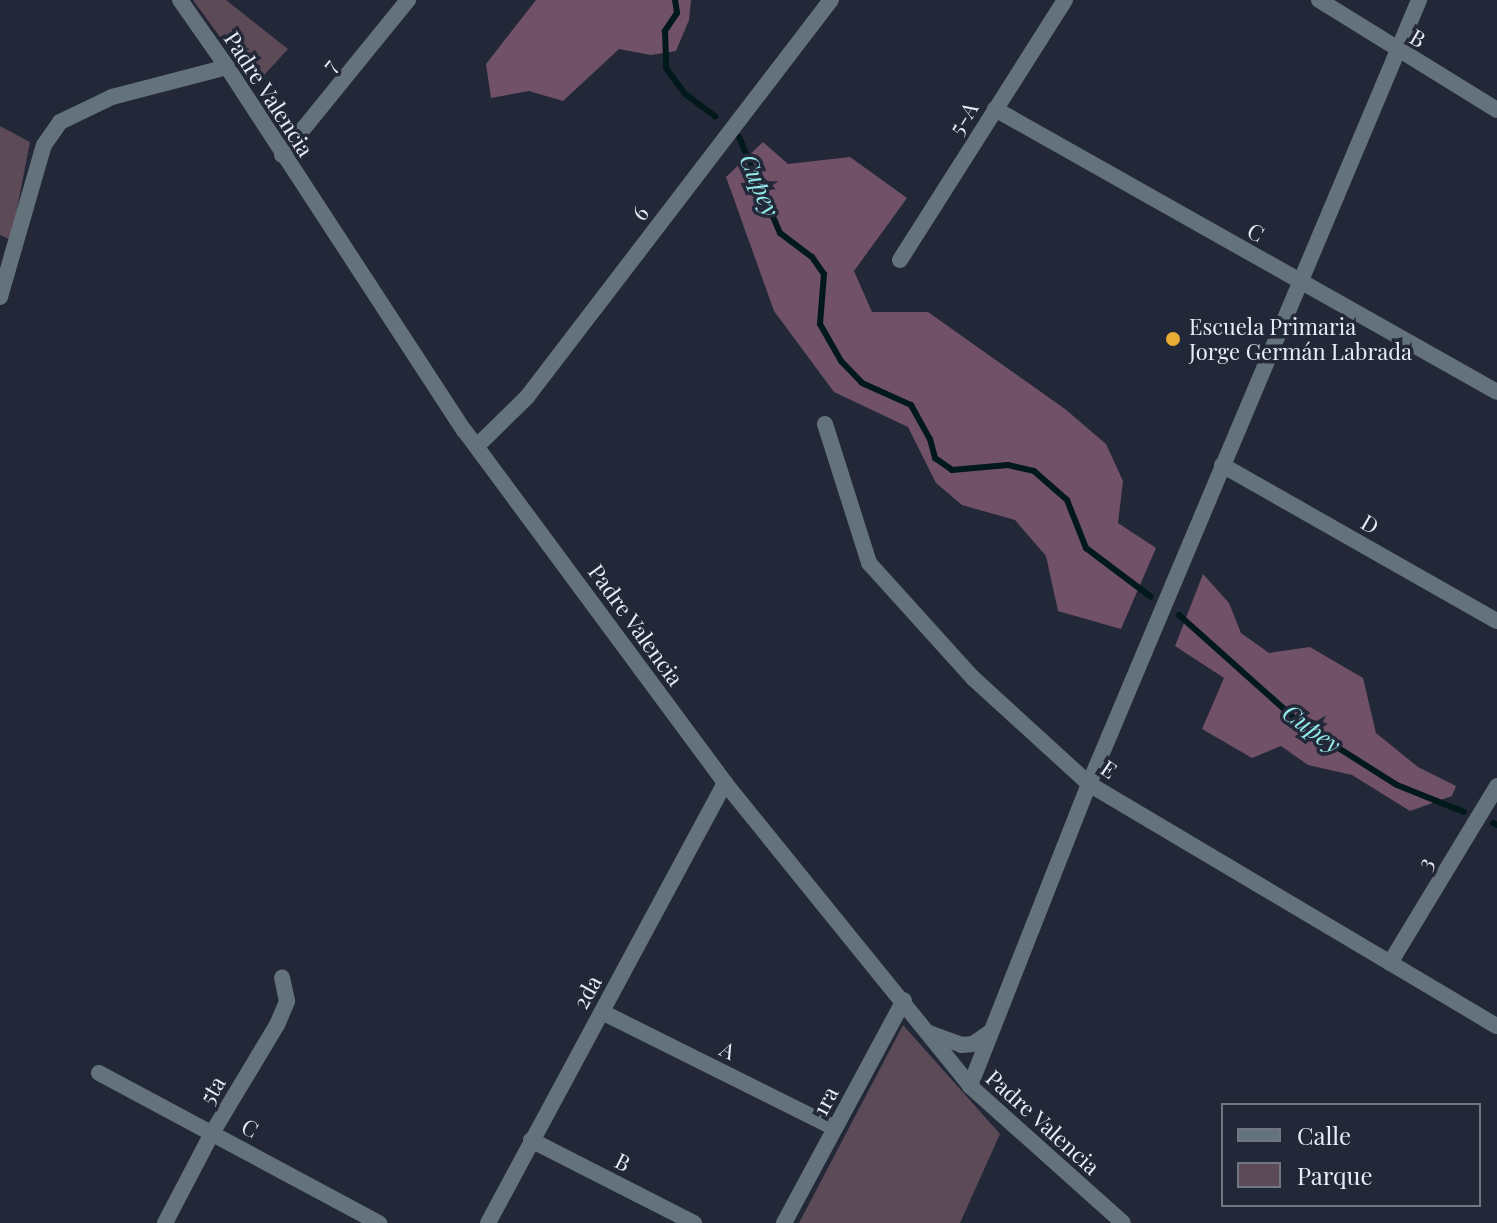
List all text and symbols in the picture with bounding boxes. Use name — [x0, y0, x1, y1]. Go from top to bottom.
street label: B — [1405, 23, 1431, 53]
street label: Padre Valencia — [219, 26, 319, 162]
street label: 7 — [316, 53, 342, 77]
street label: 5-A — [943, 97, 983, 139]
water label: Cupey — [734, 150, 786, 220]
street label: 6 — [626, 201, 654, 225]
street label: C — [1243, 217, 1269, 247]
place label: Escuela Primaria Jorge Germán Labrada — [1189, 313, 1412, 364]
marker: Escuela Primaria Jorge Germán Labrada — [1164, 330, 1182, 348]
street label: D — [1357, 509, 1383, 539]
street label: Padre Valencia — [583, 559, 689, 691]
water label: Cupey — [1277, 697, 1347, 759]
street label: E — [1096, 754, 1122, 784]
street label: 3 — [1411, 852, 1439, 874]
street label: 2da — [567, 971, 607, 1013]
street label: A — [716, 1035, 740, 1065]
street label: Padre Valencia — [981, 1064, 1105, 1180]
street label: 5ta — [194, 1071, 230, 1109]
street label: 1ra — [807, 1082, 843, 1120]
legend — [1221, 1103, 1481, 1207]
street label: C — [237, 1113, 263, 1143]
text: Calle — [1297, 1119, 1351, 1151]
street label: B — [611, 1147, 635, 1177]
text: Parque — [1297, 1159, 1373, 1191]

